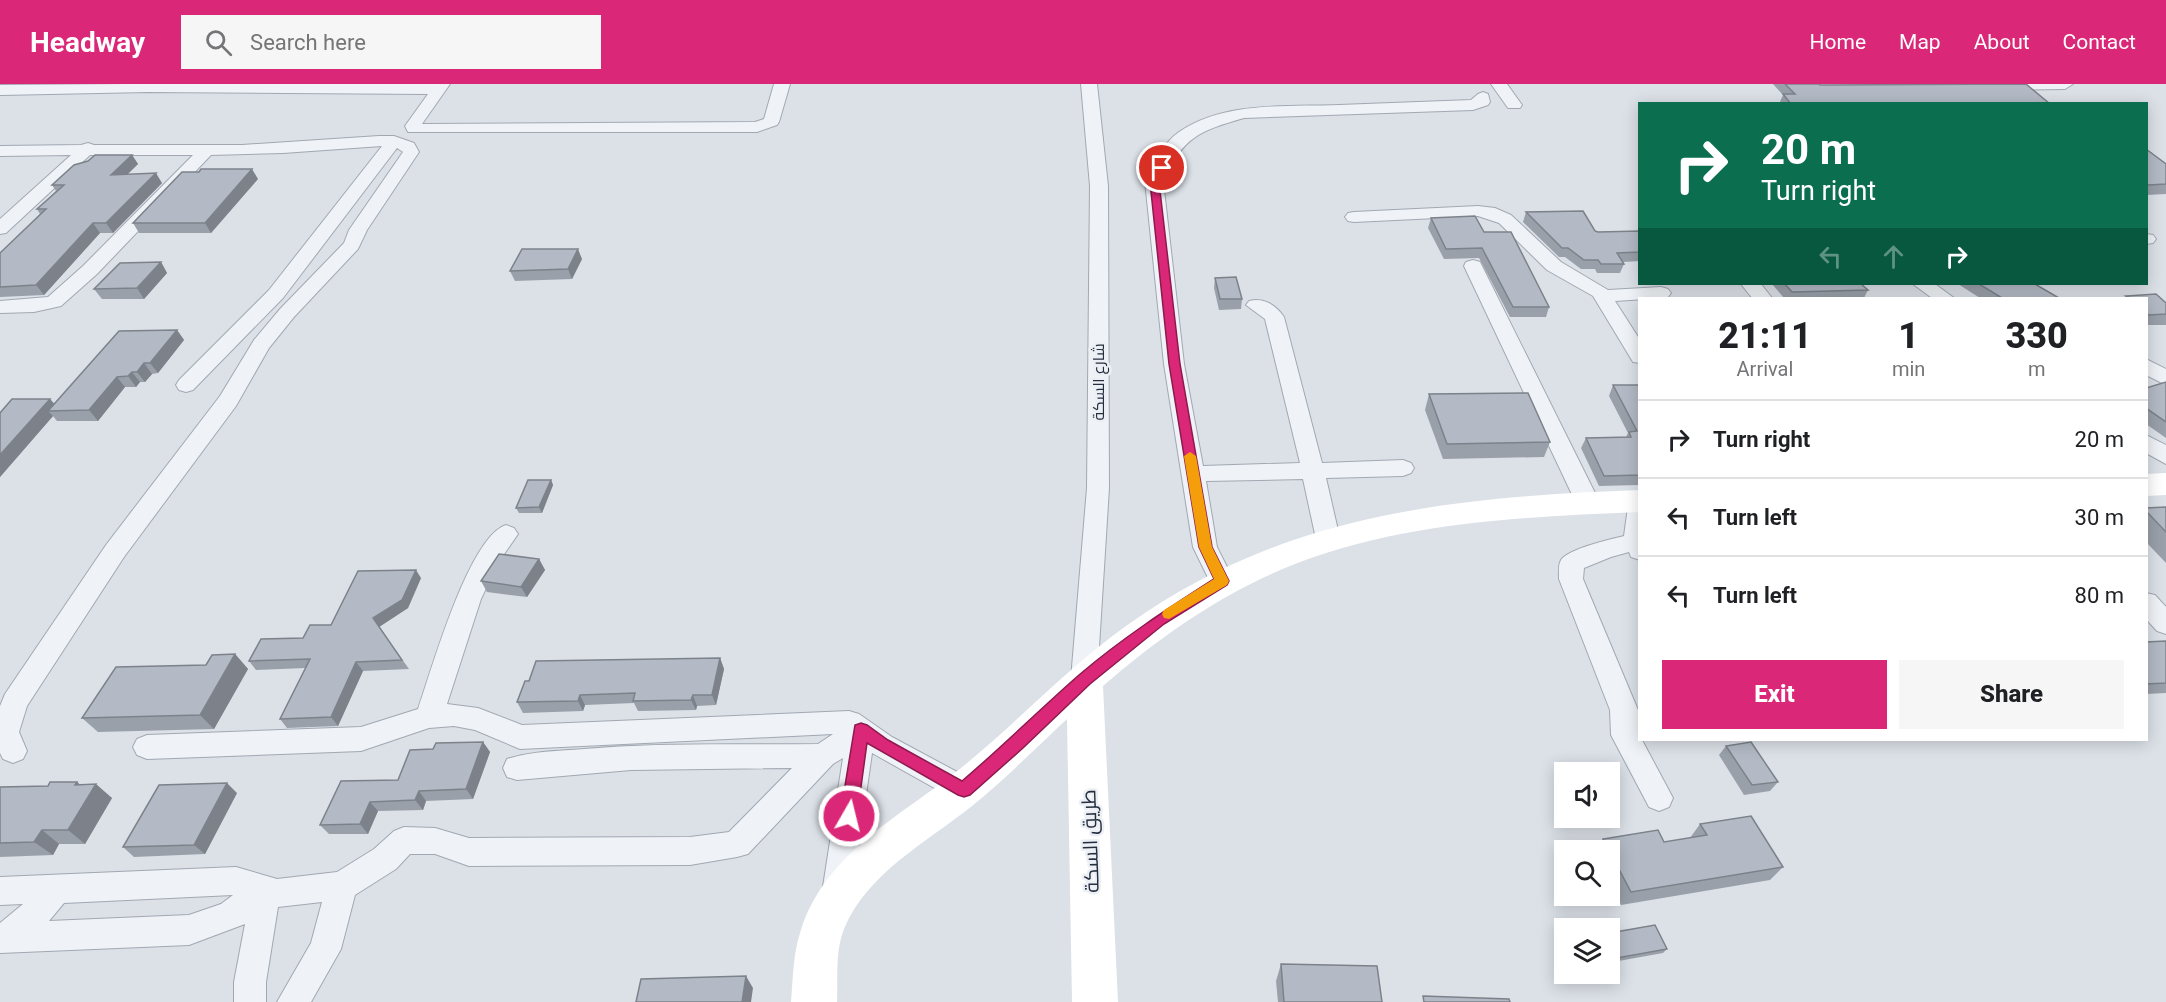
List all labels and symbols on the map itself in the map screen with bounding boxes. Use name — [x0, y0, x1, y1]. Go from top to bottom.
pin — [1136, 142, 1187, 193]
street label: شارع السكة — [1089, 343, 1110, 421]
position arrow — [817, 784, 881, 848]
street label: طريق السكة — [1076, 789, 1105, 893]

